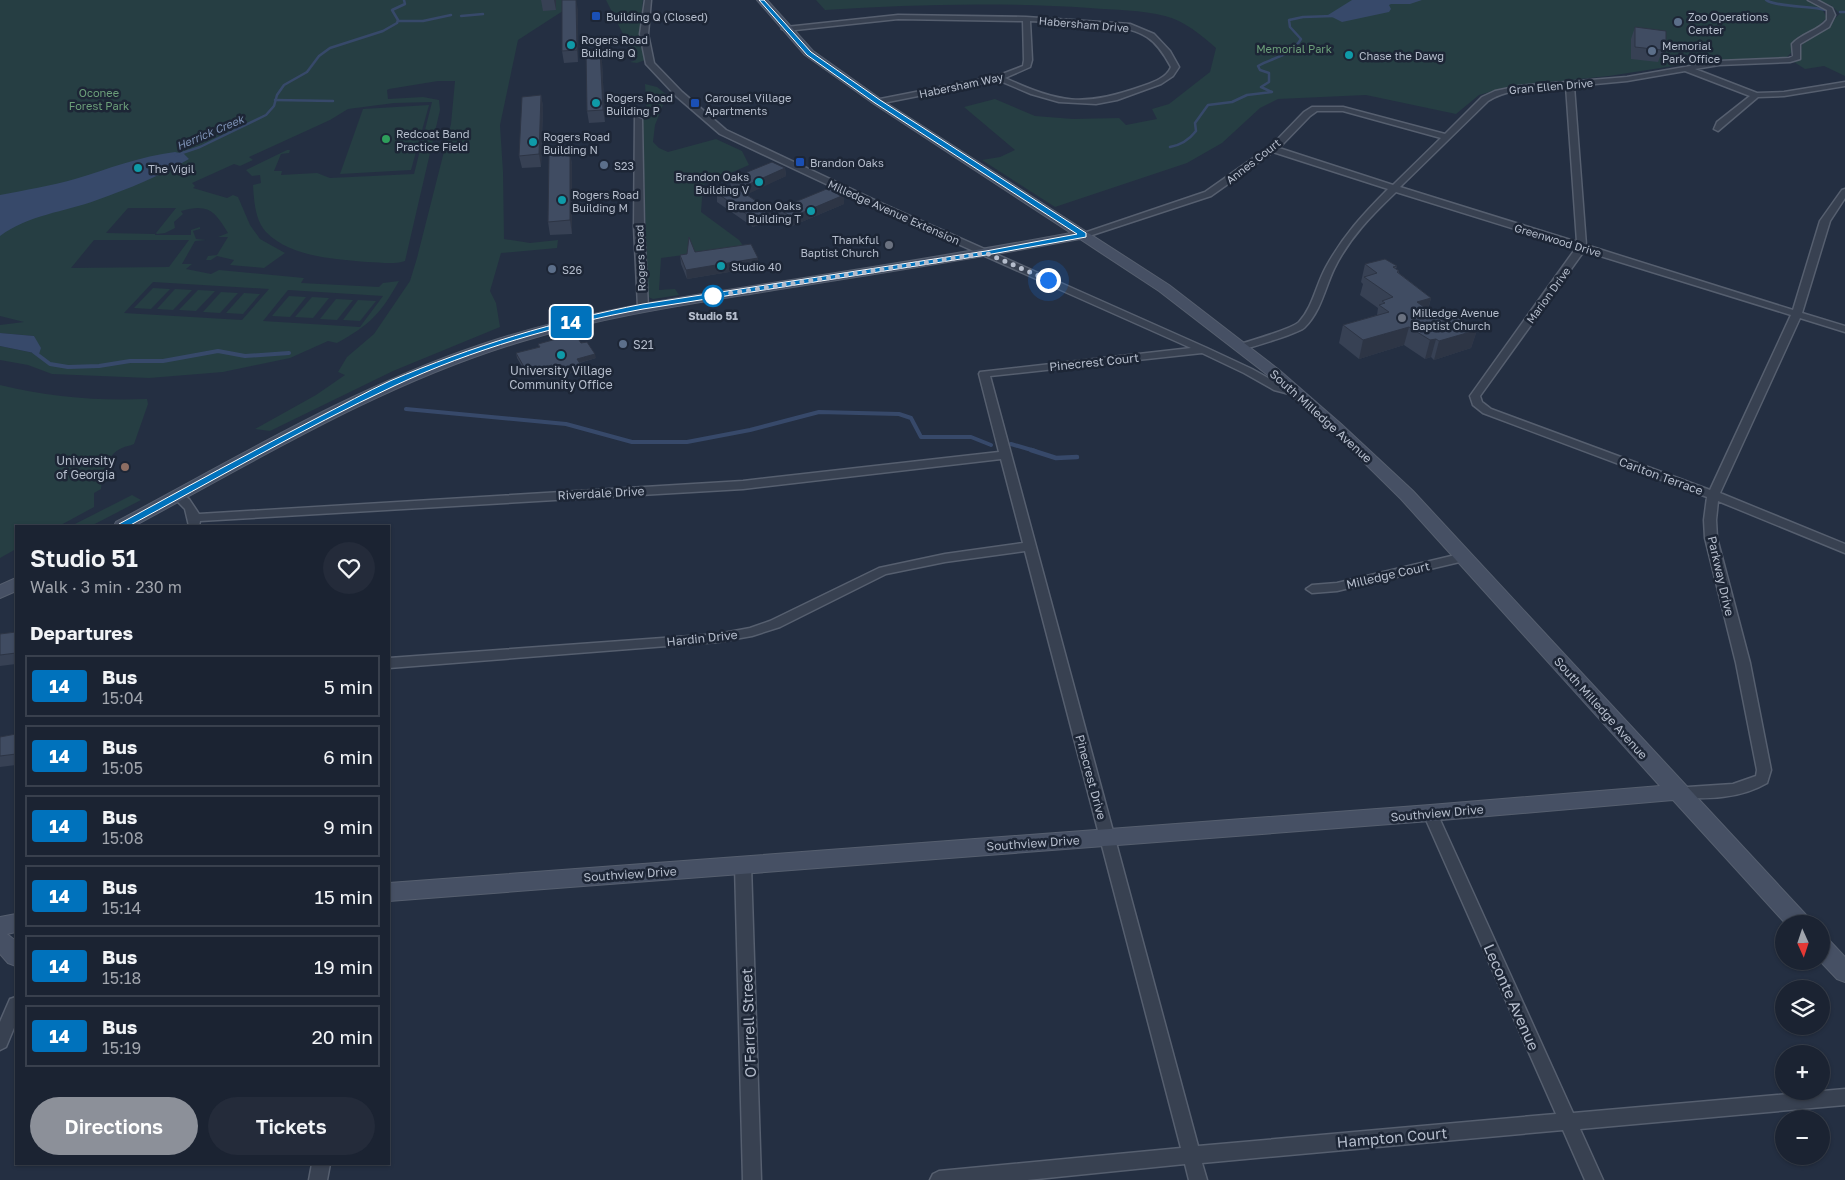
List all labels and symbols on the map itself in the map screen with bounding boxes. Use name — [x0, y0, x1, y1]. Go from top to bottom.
marker: Building Q (Closed) — [590, 10, 602, 22]
place label: Building Q (Closed) — [606, 10, 708, 23]
place label: Zoo Operations Center — [1688, 10, 1769, 36]
street label: Habersham Drive — [1038, 14, 1130, 34]
marker: Zoo Operations Center — [1672, 16, 1684, 28]
place label: Rogers Road Building Q — [581, 33, 648, 59]
marker: Rogers Road Building Q — [565, 39, 577, 51]
place label: Memorial Park Office — [1662, 39, 1720, 65]
park label: Memorial Park — [1256, 42, 1332, 55]
marker: Memorial Park Office — [1646, 45, 1658, 57]
marker: Chase the Dawg — [1343, 49, 1355, 61]
place label: Chase the Dawg — [1359, 49, 1444, 62]
street label: Habersham Way — [918, 70, 1004, 100]
street label: Gran Ellen Drive — [1508, 76, 1594, 96]
park label: Oconee Forest Park — [69, 86, 129, 112]
place label: Rogers Road Building P — [606, 91, 673, 117]
place label: Carousel Village Apartments — [705, 91, 791, 117]
marker: Rogers Road Building P — [590, 97, 602, 109]
marker: Carousel Village Apartments — [689, 97, 701, 109]
water label: Herrick Creek — [174, 111, 247, 152]
place label: Redcoat Band Practice Field — [396, 127, 469, 153]
place label: Rogers Road Building N — [543, 130, 610, 156]
marker: Redcoat Band Practice Field — [380, 133, 392, 145]
marker: Rogers Road Building N — [527, 136, 539, 148]
street label: Annes Court — [1223, 136, 1283, 186]
marker: Brandon Oaks — [794, 156, 806, 168]
place label: Brandon Oaks — [810, 156, 884, 169]
marker: S23 — [598, 159, 610, 171]
place label: S23 — [614, 159, 634, 172]
marker: The Vigil — [132, 162, 144, 174]
place label: The Vigil — [148, 162, 195, 175]
place label: Brandon Oaks Building V — [675, 170, 750, 196]
marker: Brandon Oaks Building V — [753, 176, 765, 188]
street label: Milledge Avenue Extension — [826, 177, 962, 247]
place label: Rogers Road Building M — [572, 188, 639, 214]
marker: Rogers Road Building M — [556, 194, 568, 206]
place label: Brandon Oaks Building T — [727, 199, 801, 225]
marker: Brandon Oaks Building T — [805, 205, 817, 217]
street label: Greenwood Drive — [1513, 221, 1603, 259]
street label: Rogers Road — [632, 224, 648, 292]
place label: Thankful Baptist Church — [800, 233, 879, 259]
marker: Thankful Baptist Church — [883, 239, 895, 251]
marker: Studio 40 — [715, 260, 727, 272]
place label: Studio 40 — [731, 260, 782, 273]
marker: S26 — [546, 263, 558, 275]
place label: S26 — [562, 263, 582, 276]
street label: Marion Drive — [1523, 264, 1573, 326]
your location — [1036, 268, 1061, 293]
marker: Studio 51 — [702, 285, 724, 307]
line badge: 14 — [548, 306, 594, 338]
place label: Milledge Avenue Baptist Church — [1412, 306, 1499, 332]
place label: Studio 51 — [688, 309, 738, 322]
marker: Milledge Avenue Baptist Church — [1396, 312, 1408, 324]
place label: S21 — [633, 337, 654, 352]
marker: S21 — [617, 338, 629, 350]
marker: University Village Community Office — [555, 349, 567, 361]
street label: Pinecrest Court — [1048, 350, 1140, 374]
place label: University Village Community Office — [509, 363, 613, 392]
street label: South Milledge Avenue — [1267, 366, 1375, 466]
place label: University of Georgia — [56, 453, 115, 482]
street label: Carlton Terrace — [1617, 454, 1705, 498]
marker: University of Georgia — [119, 461, 131, 473]
street label: Riverdale Drive — [557, 483, 645, 503]
street label: Parkway Drive — [1705, 535, 1737, 617]
street label: Milledge Court — [1345, 558, 1431, 592]
street label: Hardin Drive — [666, 627, 738, 649]
street label: South Milledge Avenue — [1551, 654, 1651, 762]
street label: Pinecrest Drive — [1072, 733, 1110, 821]
street label: Southview Drive — [1390, 801, 1484, 825]
street label: Southview Drive — [986, 832, 1080, 854]
street label: Southview Drive — [583, 863, 677, 885]
north arrow — [1775, 915, 1830, 970]
street label: Leconte Avenue — [1480, 941, 1544, 1053]
street label: O'Farrell Street — [737, 968, 759, 1078]
street label: Hampton Court — [1336, 1123, 1448, 1151]

